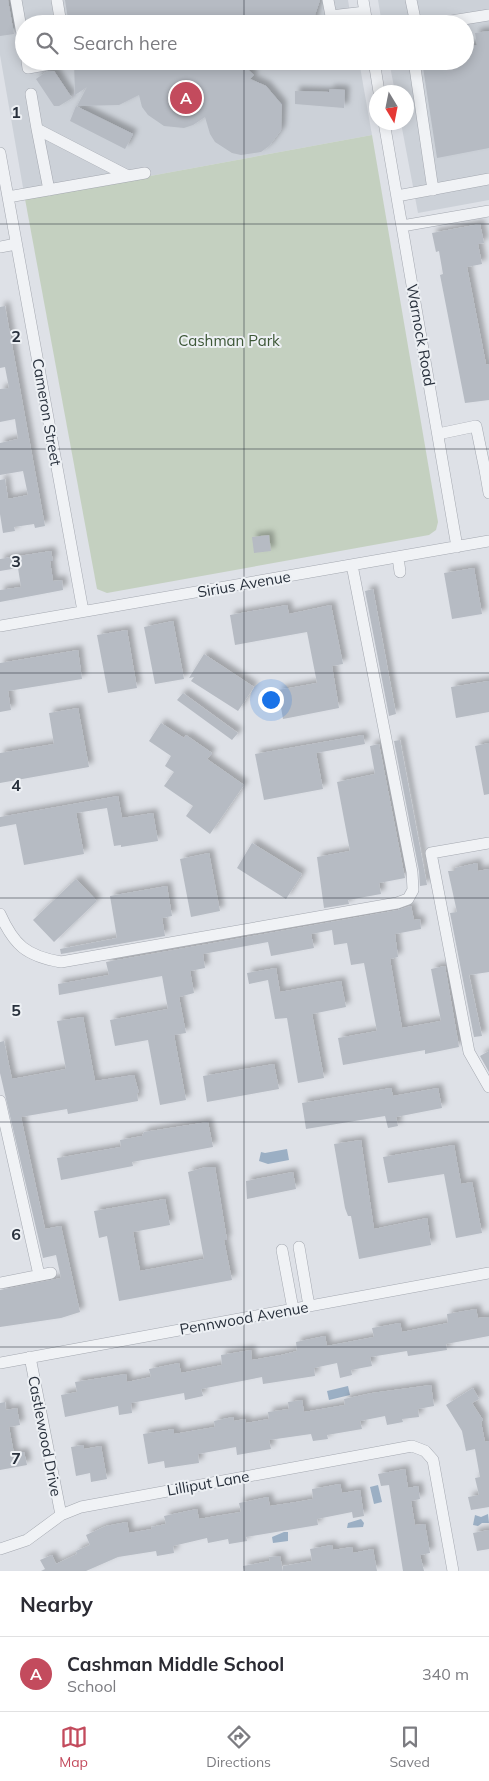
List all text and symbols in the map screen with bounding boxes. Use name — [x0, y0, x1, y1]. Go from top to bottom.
search box — [15, 15, 474, 70]
icon: search — [33, 29, 61, 57]
text: Search here — [73, 31, 177, 55]
pin: A — [170, 79, 202, 117]
north arrow — [369, 85, 414, 130]
text: 1 — [11, 102, 21, 122]
street label: Warnock Road — [403, 282, 439, 388]
text: 2 — [11, 326, 21, 346]
park label: Cashman Park — [178, 331, 280, 350]
street label: Cameron Street — [28, 357, 66, 467]
text: 3 — [11, 551, 21, 571]
street label: Sirius Avenue — [196, 566, 292, 602]
your location — [258, 687, 284, 713]
text: 4 — [11, 775, 21, 795]
text: 5 — [11, 1000, 21, 1020]
text: 6 — [11, 1224, 21, 1244]
street label: Pennwood Avenue — [178, 1297, 310, 1339]
street label: Castlewood Drive — [24, 1374, 66, 1498]
text: 7 — [11, 1448, 21, 1468]
street label: Lilliput Lane — [165, 1466, 251, 1500]
text: Nearby — [20, 1591, 93, 1617]
text: Cashman Middle School — [67, 1652, 284, 1676]
text: A — [30, 1664, 42, 1684]
text: 340 m — [422, 1664, 469, 1684]
text: School — [67, 1676, 116, 1696]
tab: Map — [59, 1723, 88, 1771]
tab: Directions — [206, 1723, 271, 1771]
tab: Saved — [389, 1723, 430, 1771]

